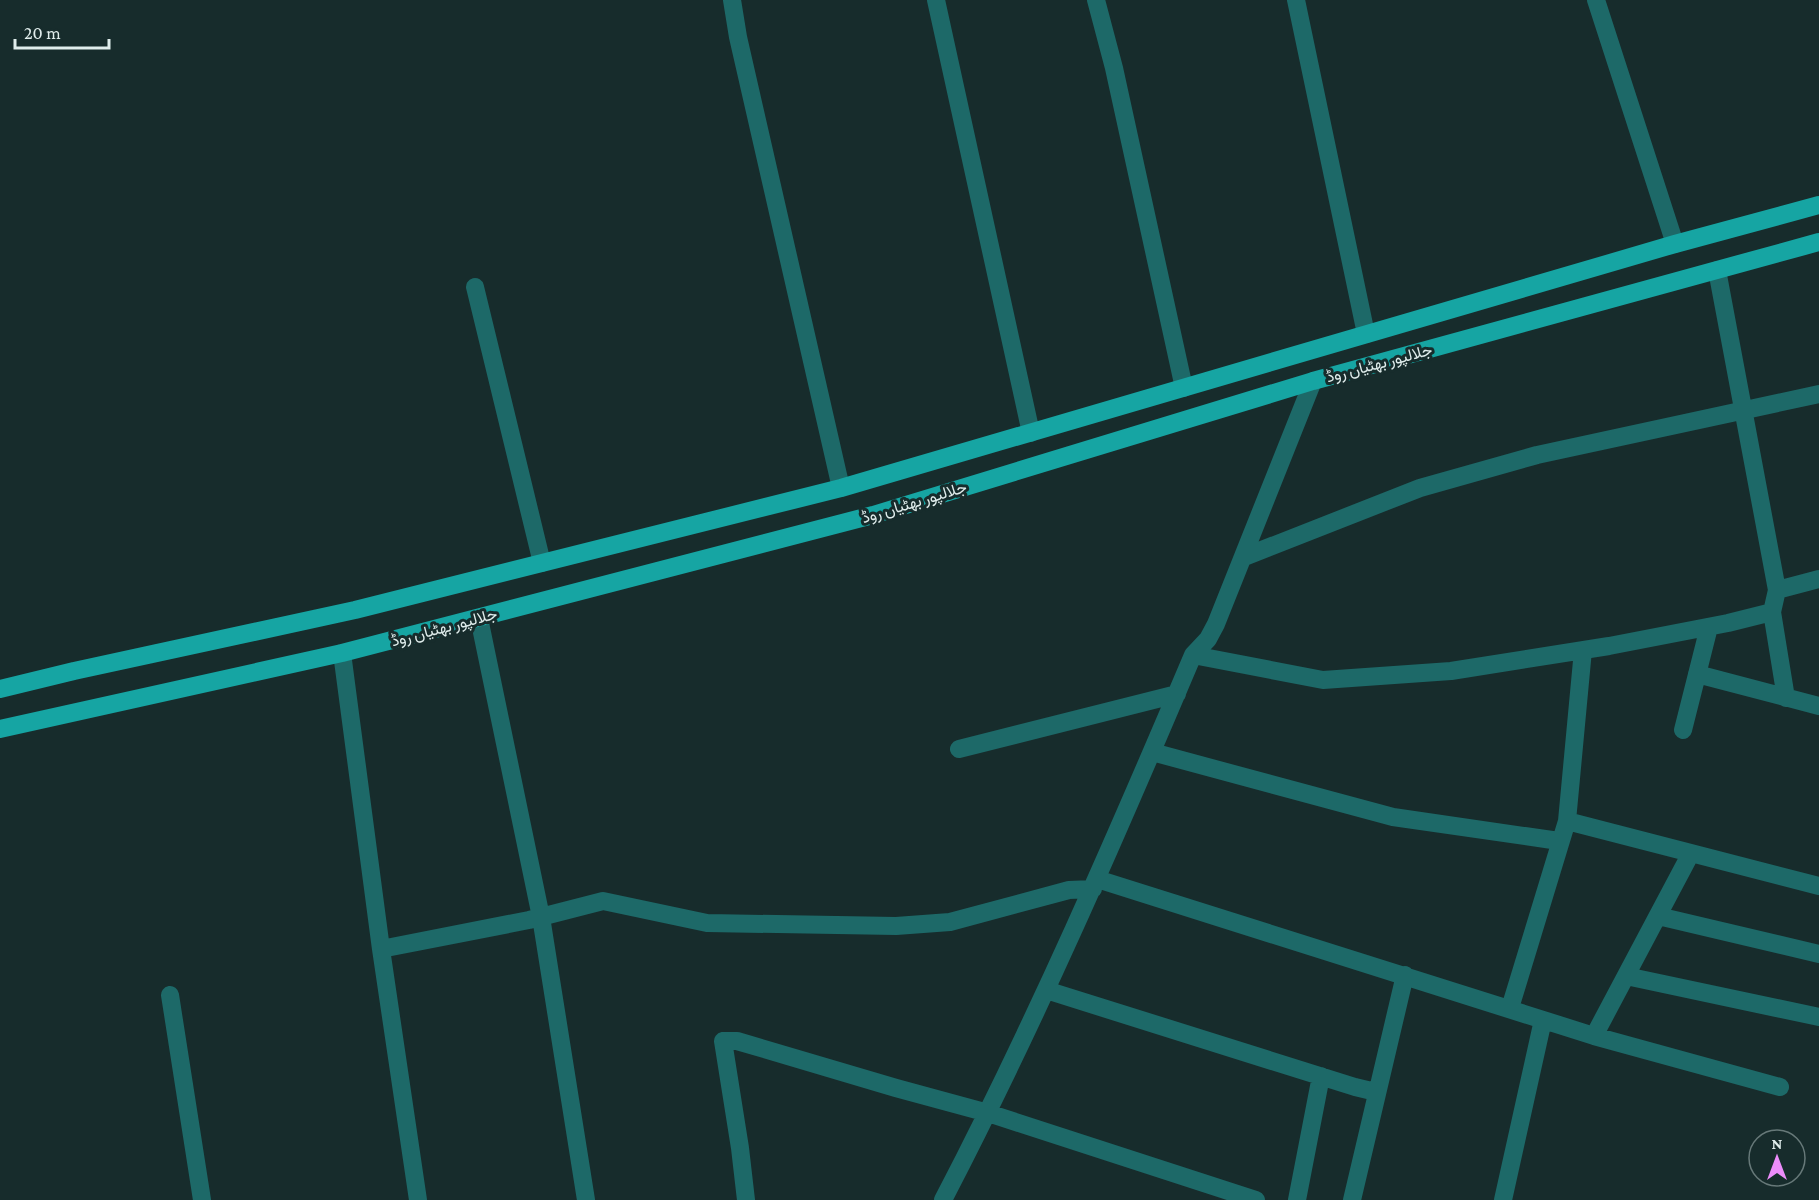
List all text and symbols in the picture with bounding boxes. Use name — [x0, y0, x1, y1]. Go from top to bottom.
scale bar — [15, 12, 110, 50]
text: 20 m — [24, 23, 61, 43]
street label: جلالپور بھٹیاں روڈ — [1324, 341, 1435, 388]
street label: جلالپور بھٹیاں روڈ — [859, 478, 970, 529]
street label: جلالپور بھٹیاں روڈ — [389, 605, 500, 652]
north arrow — [1747, 1128, 1807, 1188]
text: N — [1772, 1135, 1783, 1152]

